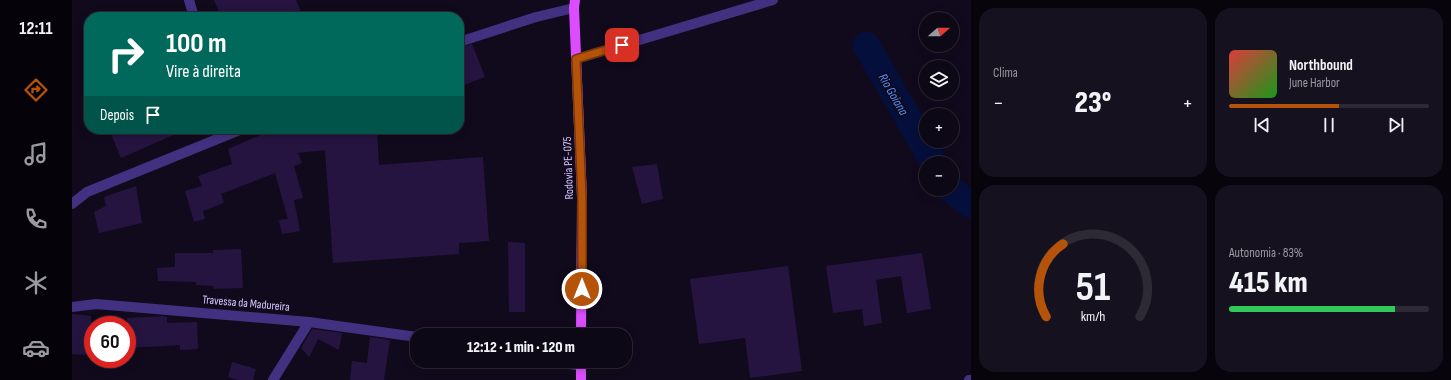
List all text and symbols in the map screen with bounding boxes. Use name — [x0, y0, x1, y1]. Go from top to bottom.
north arrow — [919, 12, 959, 52]
map controls — [919, 12, 959, 196]
text: 12:11 — [19, 18, 53, 39]
text: 100 m — [166, 27, 227, 60]
icon: right — [100, 28, 152, 80]
pin — [605, 28, 639, 62]
icon: arrive — [611, 34, 633, 56]
text: Northbound — [1289, 56, 1353, 75]
button: layers — [919, 60, 959, 100]
text: Vire à direita — [166, 61, 241, 82]
text: Clima — [993, 65, 1018, 81]
water label: Rio Goiana — [875, 71, 912, 119]
text: June Harbor — [1289, 75, 1340, 91]
icon: directions — [22, 76, 50, 104]
text: 23° — [1075, 85, 1111, 121]
text: − — [993, 90, 1004, 117]
text: + — [1182, 90, 1193, 117]
icon: arrive — [142, 104, 164, 126]
text: Depois — [100, 106, 134, 125]
button: + — [919, 108, 959, 148]
icon: previous — [1251, 114, 1273, 136]
icon: pause — [1318, 114, 1340, 136]
icon: next — [1385, 114, 1407, 136]
street label: Rodovia PE-075 — [560, 136, 577, 200]
icon: music — [22, 140, 50, 168]
button: − — [919, 156, 959, 196]
icon: phone — [22, 205, 50, 233]
text: Autonomia · 83% — [1229, 245, 1303, 261]
text: 51 — [1076, 262, 1110, 311]
text: 415 km — [1229, 265, 1308, 301]
position arrow — [561, 268, 603, 310]
icon: climate — [22, 269, 50, 297]
street label: Travessa da Madureira — [202, 292, 291, 315]
text: km/h — [1081, 307, 1105, 324]
speed limit sign: 60 — [84, 316, 136, 368]
icon: car — [22, 334, 50, 362]
text: 12:12 · 1 min · 120 m — [467, 338, 575, 357]

